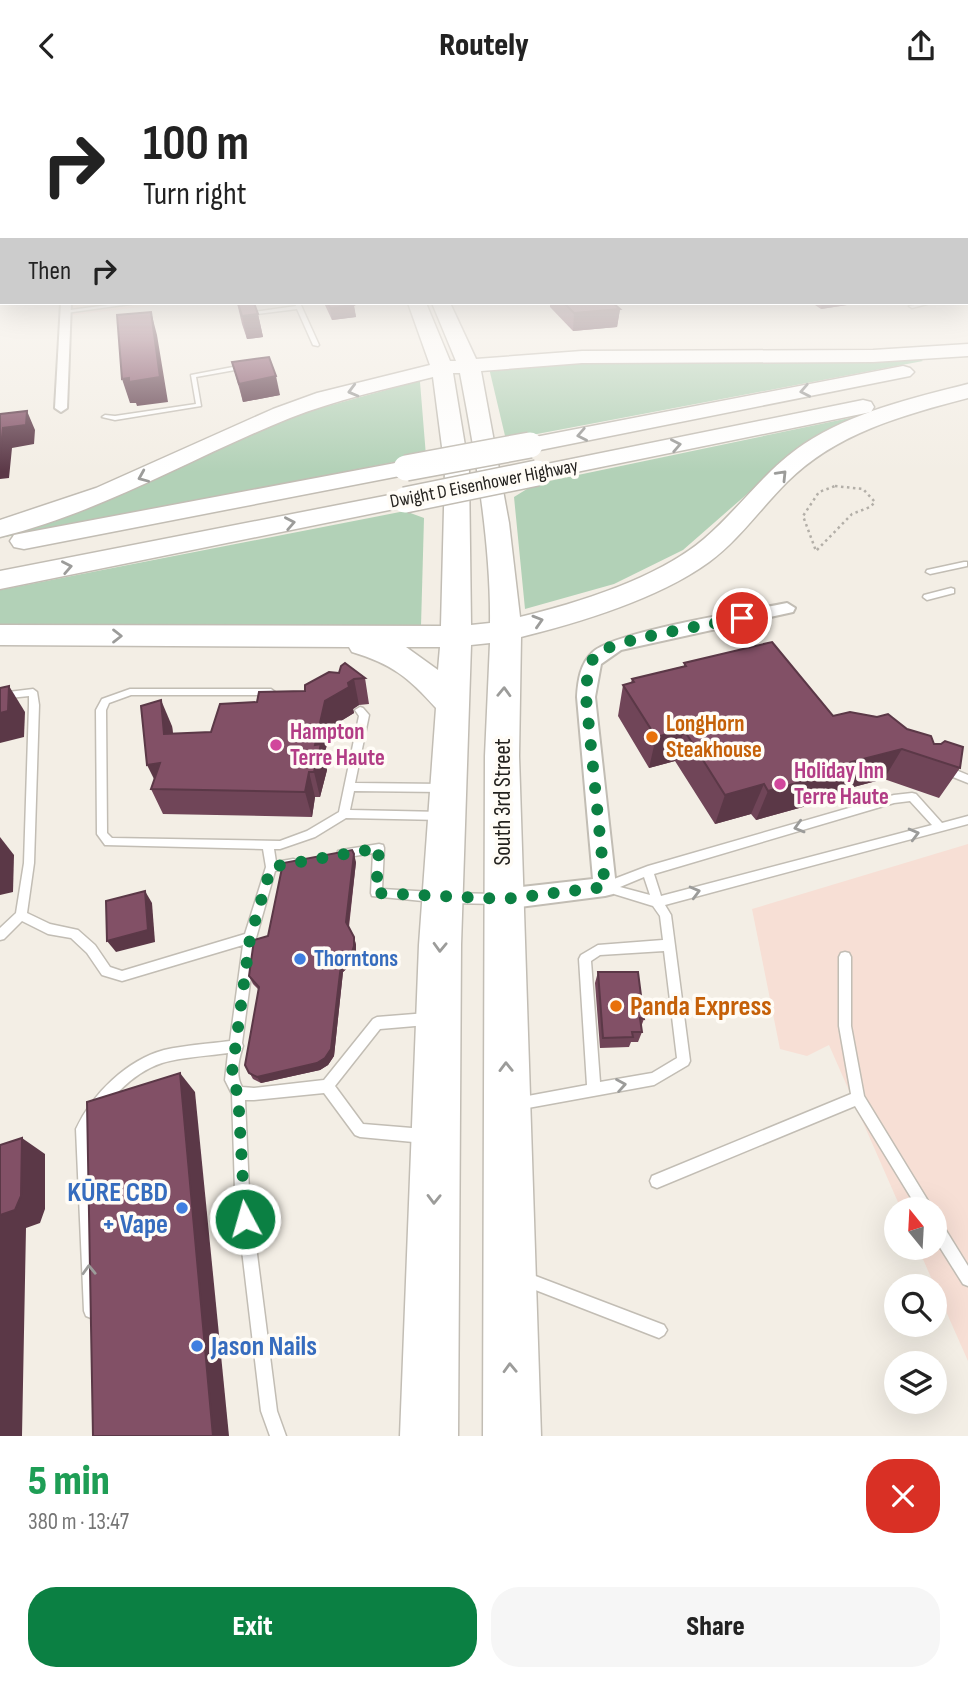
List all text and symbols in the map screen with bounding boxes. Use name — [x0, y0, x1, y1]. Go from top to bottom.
text: Routely — [439, 26, 529, 65]
icon: back — [28, 27, 66, 65]
icon: share — [902, 27, 940, 65]
text: 100 m — [143, 115, 249, 174]
icon: right — [28, 119, 119, 210]
text: Turn right — [143, 175, 247, 214]
icon: right — [85, 252, 123, 290]
text: Then — [28, 256, 71, 287]
one-way arrow — [347, 382, 359, 397]
one-way arrow — [799, 383, 811, 398]
one-way arrow — [576, 426, 588, 441]
one-way arrow — [670, 438, 682, 453]
street label: Dwight D Eisenhower Highway — [388, 454, 581, 514]
one-way arrow — [138, 469, 150, 483]
one-way arrow — [773, 471, 786, 484]
one-way arrow — [284, 516, 296, 531]
one-way arrow — [61, 561, 73, 576]
pin — [712, 588, 772, 648]
icon: arrive — [723, 599, 761, 637]
one-way arrow — [531, 614, 543, 629]
one-way arrow — [112, 628, 123, 644]
one-way arrow — [497, 687, 512, 698]
place label: LongHorn Steakhouse — [666, 710, 762, 764]
place label: Hampton Terre Haute — [290, 718, 385, 772]
marker: LongHorn Steakhouse — [644, 729, 660, 745]
marker: Hampton Terre Haute — [268, 737, 284, 753]
street label: South 3rd Street — [489, 738, 517, 866]
place label: Holiday Inn Terre Haute — [794, 757, 889, 811]
marker: Holiday Inn Terre Haute — [772, 776, 788, 792]
one-way arrow — [793, 818, 805, 833]
one-way arrow — [908, 828, 920, 842]
one-way arrow — [688, 886, 700, 900]
one-way arrow — [432, 942, 447, 953]
place label: Thorntons — [314, 945, 398, 973]
marker: Thorntons — [292, 951, 308, 967]
place label: Panda Express — [630, 990, 772, 1023]
marker: Panda Express — [608, 998, 624, 1014]
one-way arrow — [498, 1061, 513, 1072]
one-way arrow — [616, 1078, 627, 1093]
place label: KŪRE CBD + Vape — [67, 1176, 168, 1241]
position arrow — [208, 1182, 282, 1256]
one-way arrow — [427, 1194, 442, 1205]
north arrow — [884, 1197, 947, 1260]
map controls — [884, 1197, 947, 1414]
marker: KŪRE CBD + Vape — [174, 1200, 190, 1216]
one-way arrow — [81, 1264, 96, 1275]
button: search — [884, 1274, 947, 1337]
place label: Jason Nails — [210, 1330, 317, 1363]
marker: Jason Nails — [189, 1338, 205, 1354]
button: layers — [884, 1351, 947, 1414]
one-way arrow — [503, 1362, 518, 1373]
text: 5 min — [28, 1456, 110, 1507]
button: close — [866, 1459, 940, 1533]
text: 380 m · 13:47 — [28, 1508, 129, 1536]
button: Exit — [28, 1587, 477, 1667]
button: Share — [491, 1587, 940, 1667]

